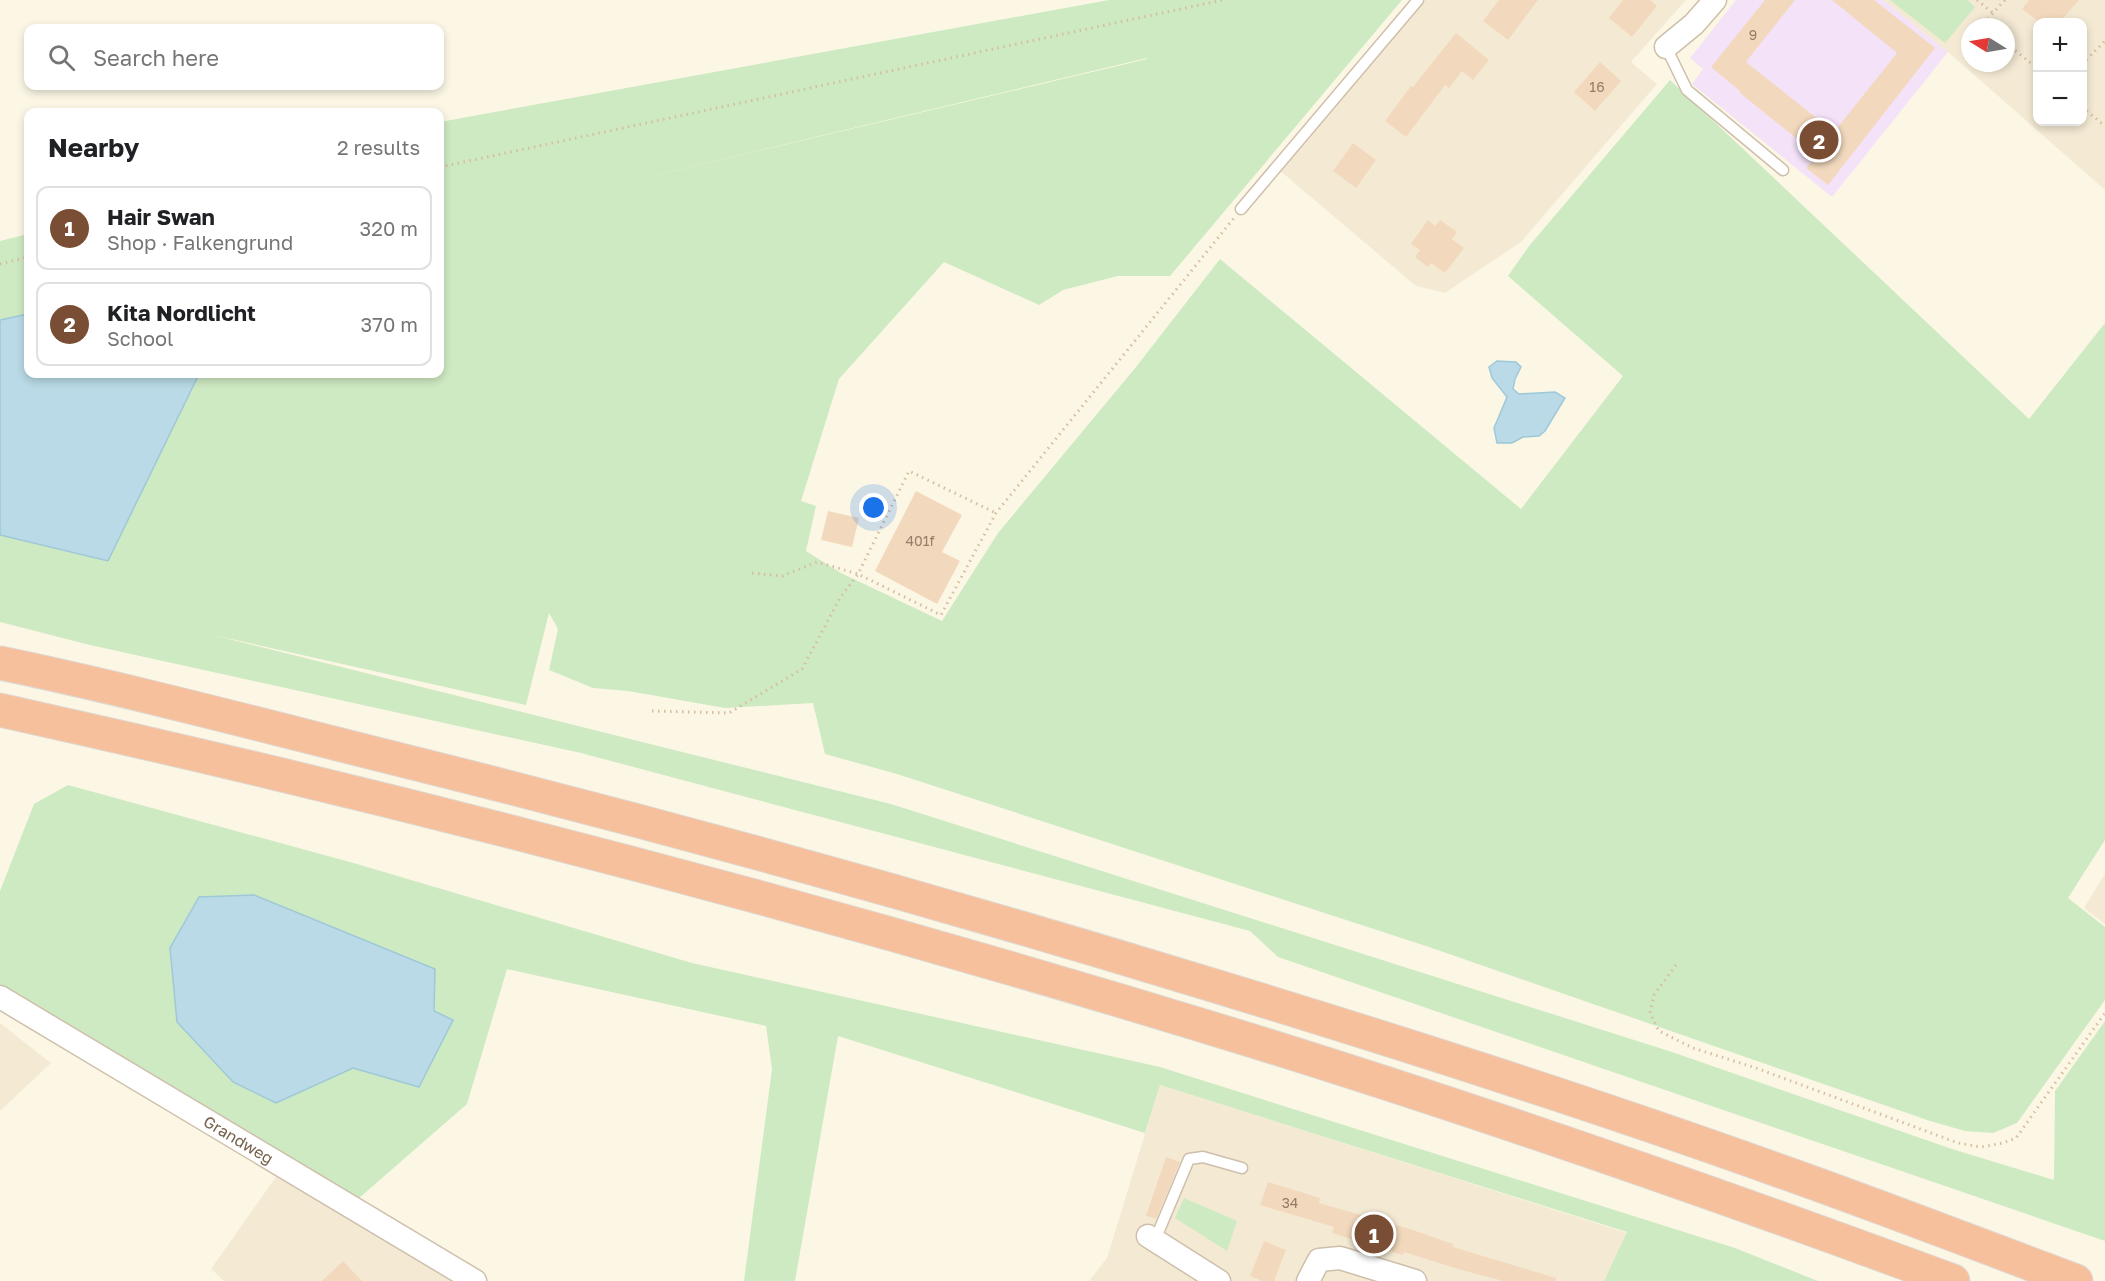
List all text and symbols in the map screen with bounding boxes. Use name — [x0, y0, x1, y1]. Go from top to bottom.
north arrow — [1961, 18, 2015, 72]
map controls — [2033, 18, 2087, 126]
button: + — [2033, 18, 2087, 72]
search box — [24, 24, 444, 90]
house number: 9 — [1749, 26, 1757, 43]
icon: search — [45, 41, 78, 74]
text: Search here — [93, 44, 219, 71]
button: − — [2033, 72, 2087, 126]
house number: 16 — [1589, 78, 1605, 95]
pin: 2 — [1800, 118, 1838, 162]
text: Nearby — [48, 132, 139, 163]
text: 2 results — [337, 135, 420, 159]
text: Hair Swan — [107, 203, 215, 230]
text: 1 — [64, 216, 75, 240]
text: 320 m — [360, 216, 418, 240]
text: Shop · Falkengrund — [107, 230, 293, 254]
text: Kita Nordlicht — [107, 299, 256, 326]
text: 2 — [63, 312, 76, 336]
text: 370 m — [361, 312, 418, 336]
text: School — [107, 326, 173, 350]
your location — [859, 493, 888, 522]
house number: 401f — [905, 532, 935, 549]
street label: Grandweg — [200, 1111, 277, 1168]
house number: 34 — [1282, 1194, 1298, 1211]
pin: 1 — [1354, 1212, 1394, 1256]

